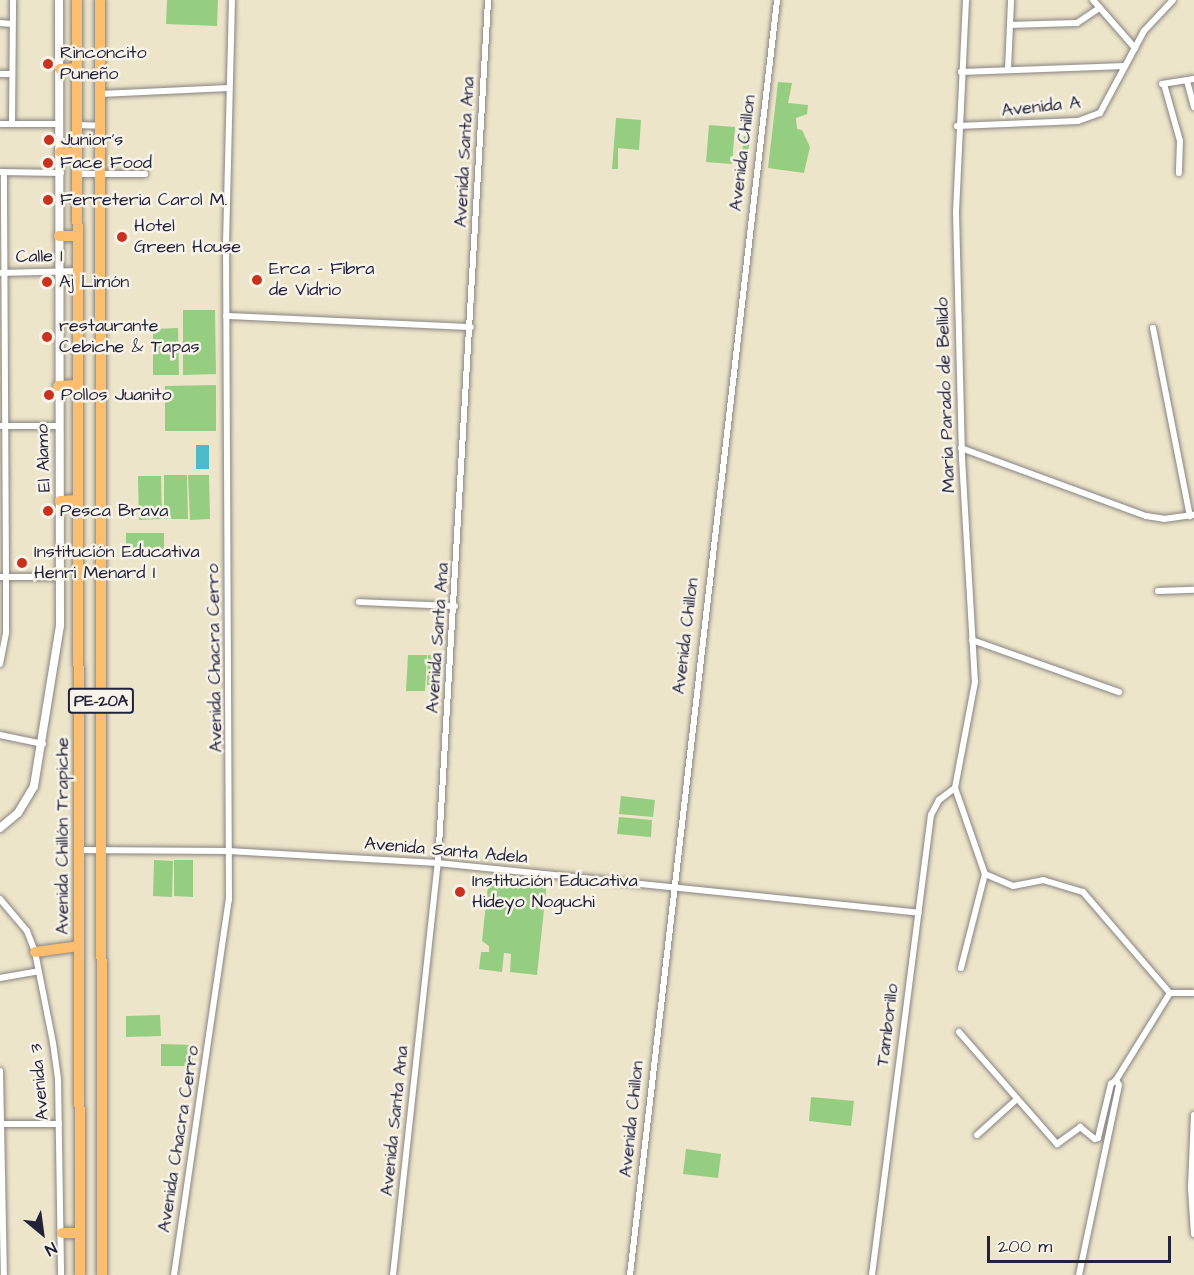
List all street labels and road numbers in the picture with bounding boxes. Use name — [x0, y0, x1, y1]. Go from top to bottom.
street label: Avenida Santa Ana — [450, 76, 480, 228]
street label: Avenida A — [1000, 92, 1082, 122]
street label: Avenida Chillon — [725, 94, 761, 212]
street label: Calle 1 — [15, 246, 63, 268]
street label: María Parado de Bellido — [932, 297, 960, 493]
street label: El Alamo — [32, 423, 56, 493]
street label: Avenida Santa Ana — [422, 562, 454, 714]
street label: Avenida Chacra Cerro — [203, 563, 227, 753]
street label: Avenida Chillon — [668, 577, 704, 695]
road number: PE-20A — [66, 688, 136, 714]
street label: Avenida Chillón Trapiche — [52, 737, 74, 935]
street label: Avenida Santa Adela — [363, 833, 529, 869]
street label: Tamborillo — [872, 982, 904, 1068]
street label: Avenida 3 — [26, 1043, 54, 1121]
street label: Avenida Chacra Cerro — [154, 1044, 204, 1234]
street label: Avenida Santa Ana — [376, 1045, 414, 1197]
street label: Avenida Chillon — [615, 1060, 649, 1178]

